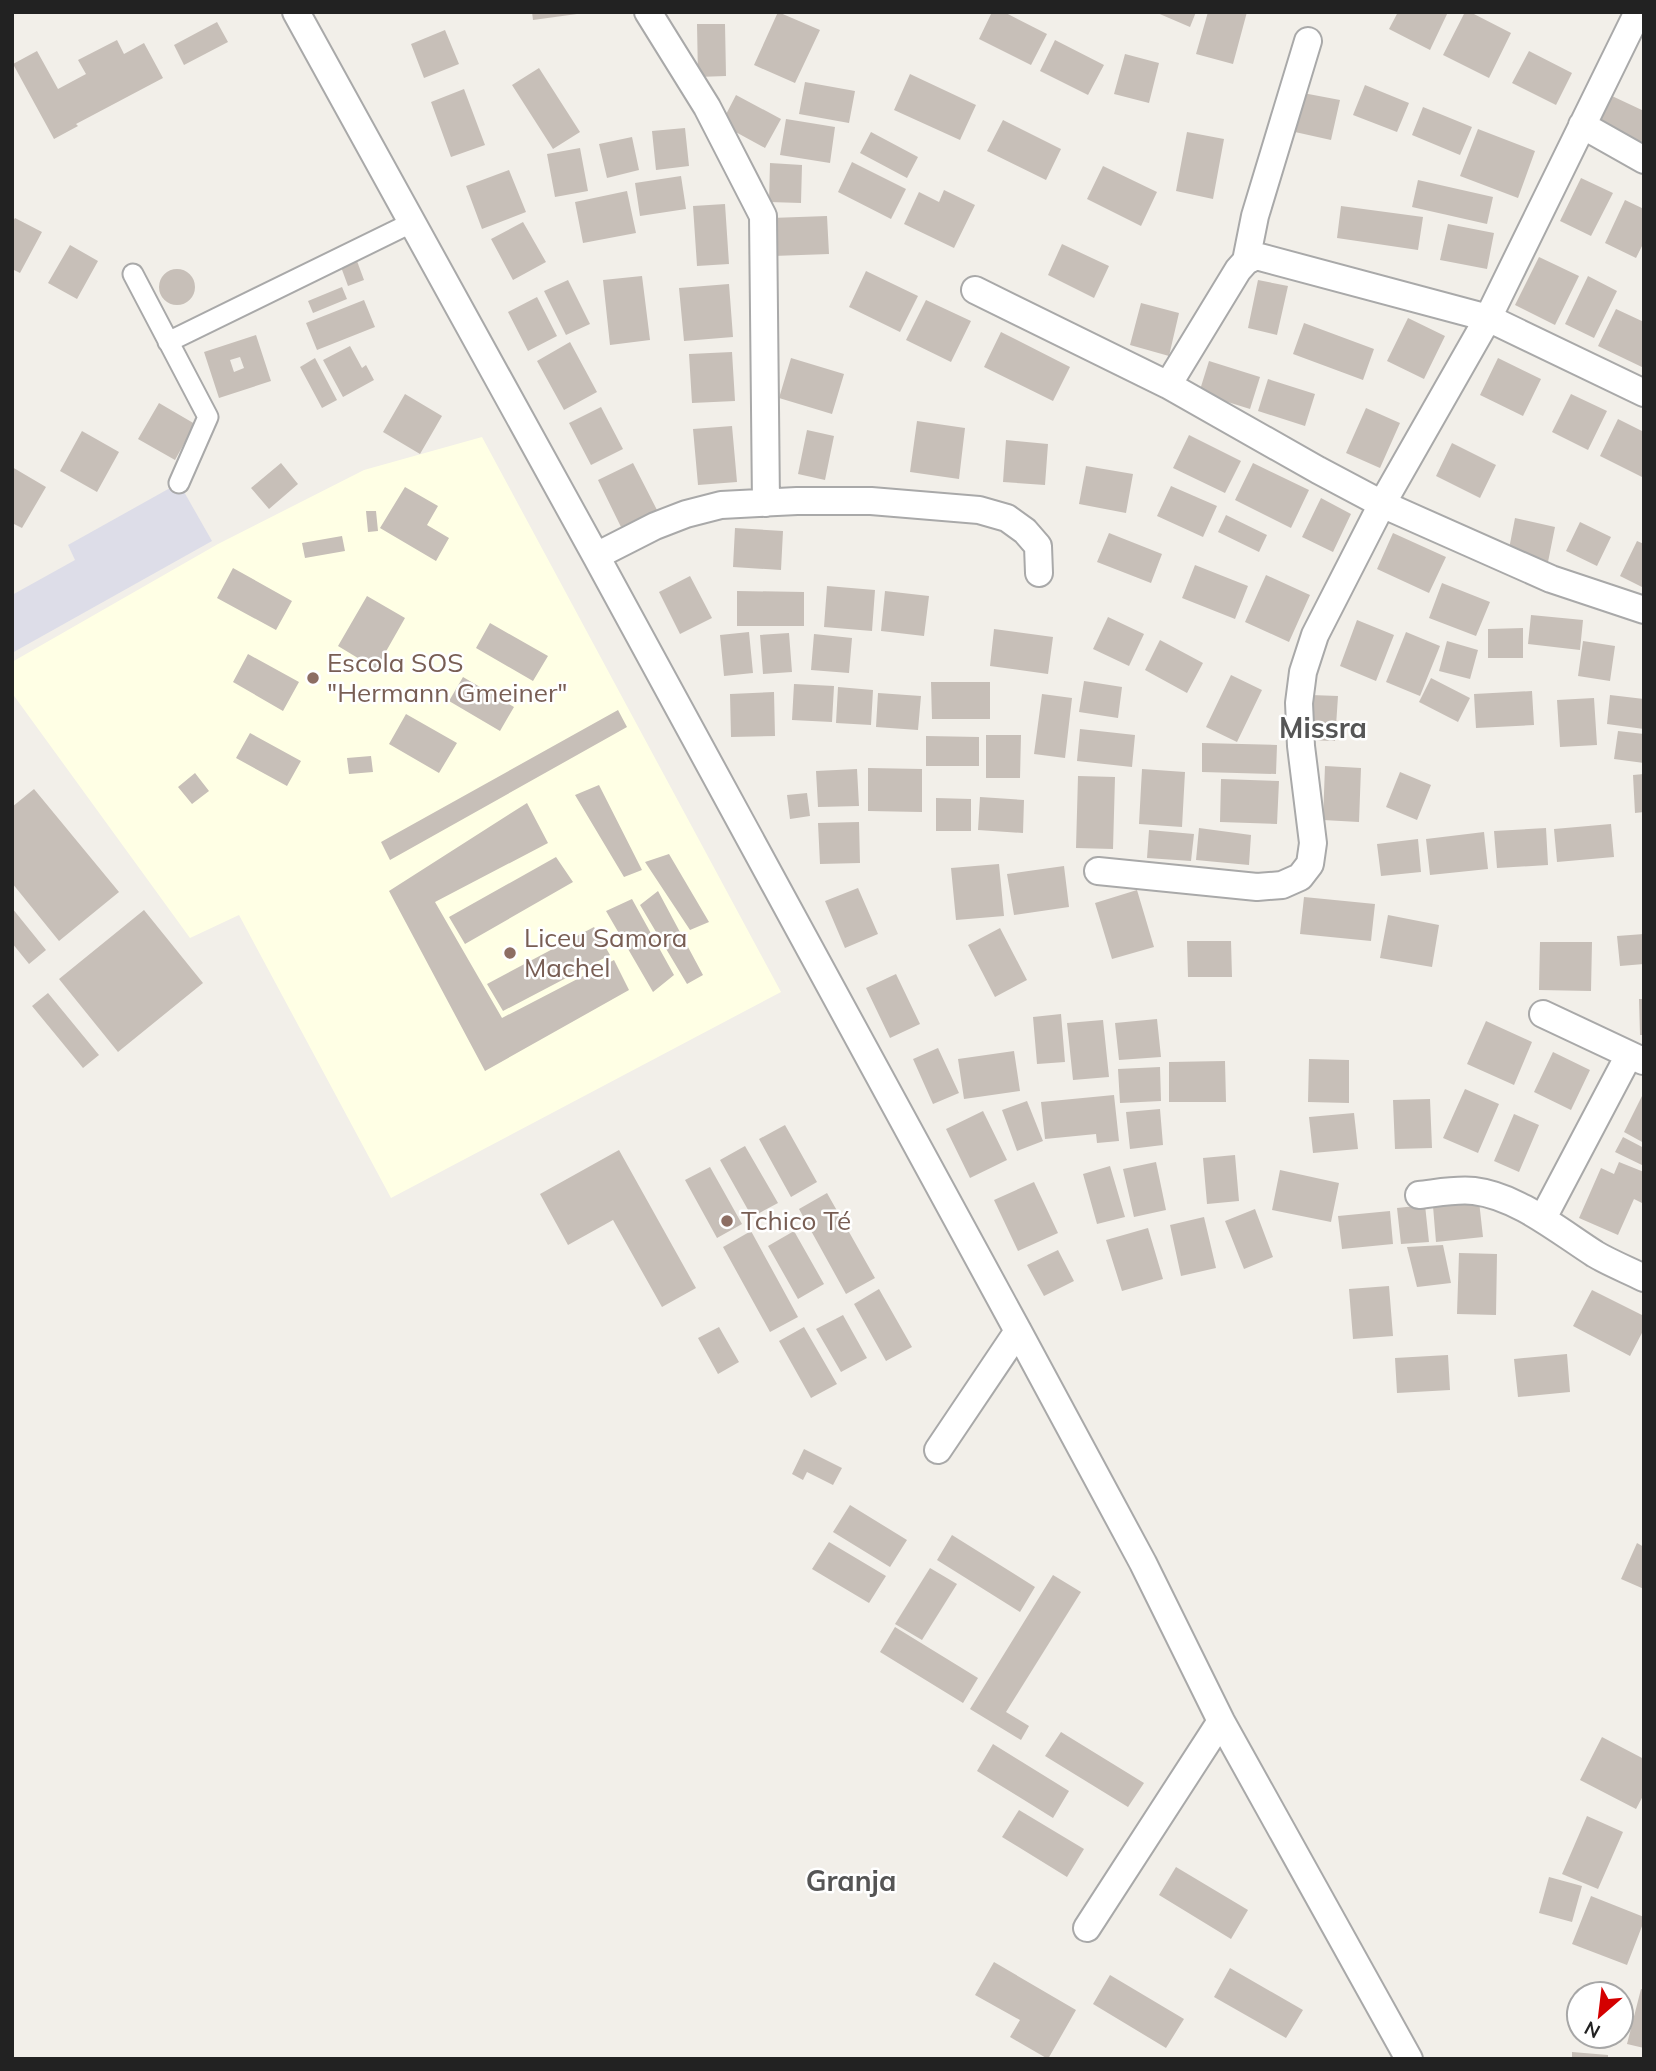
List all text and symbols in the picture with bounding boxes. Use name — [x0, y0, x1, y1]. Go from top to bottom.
place label: Escola SOS "Hermann Gmeiner" — [327, 646, 568, 709]
marker: Escola SOS "Hermann Gmeiner" — [305, 670, 321, 686]
district label: Missra — [1279, 710, 1367, 745]
place label: Liceu Samora Machel — [524, 921, 687, 984]
marker: Liceu Samora Machel — [502, 945, 518, 961]
place label: Tchico Té — [741, 1204, 851, 1237]
marker: Tchico Té — [719, 1213, 735, 1229]
district label: Granja — [806, 1863, 896, 1898]
north arrow — [1565, 1980, 1635, 2050]
text: N — [1580, 2016, 1604, 2044]

